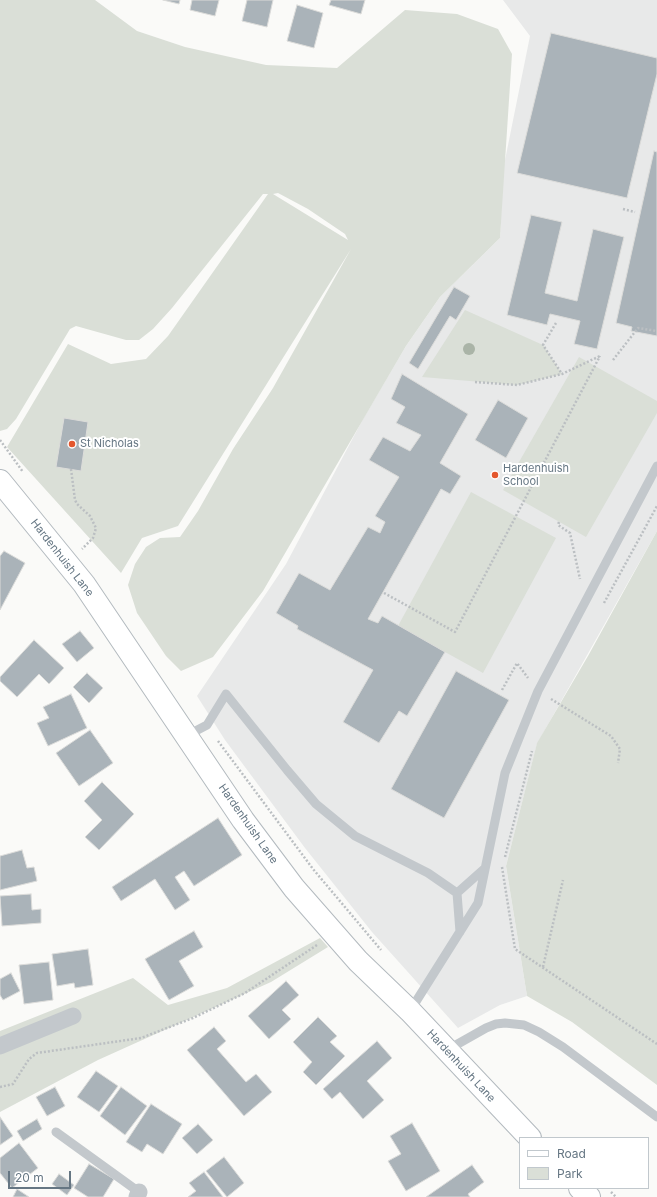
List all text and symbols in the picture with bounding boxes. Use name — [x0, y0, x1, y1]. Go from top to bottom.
place label: St Nicholas — [80, 437, 139, 451]
marker: St Nicholas — [67, 439, 77, 449]
place label: Hardenhuish School — [503, 462, 569, 488]
marker: Hardenhuish School — [490, 470, 500, 480]
street label: Hardenhuish Lane — [28, 517, 96, 599]
street label: Hardenhuish Lane — [216, 782, 280, 866]
street label: Hardenhuish Lane — [424, 1027, 498, 1105]
legend — [519, 1137, 649, 1189]
text: Road — [557, 1146, 586, 1161]
scale bar — [10, 1163, 73, 1189]
text: Park — [557, 1166, 583, 1181]
text: 20 m — [15, 1170, 44, 1185]

